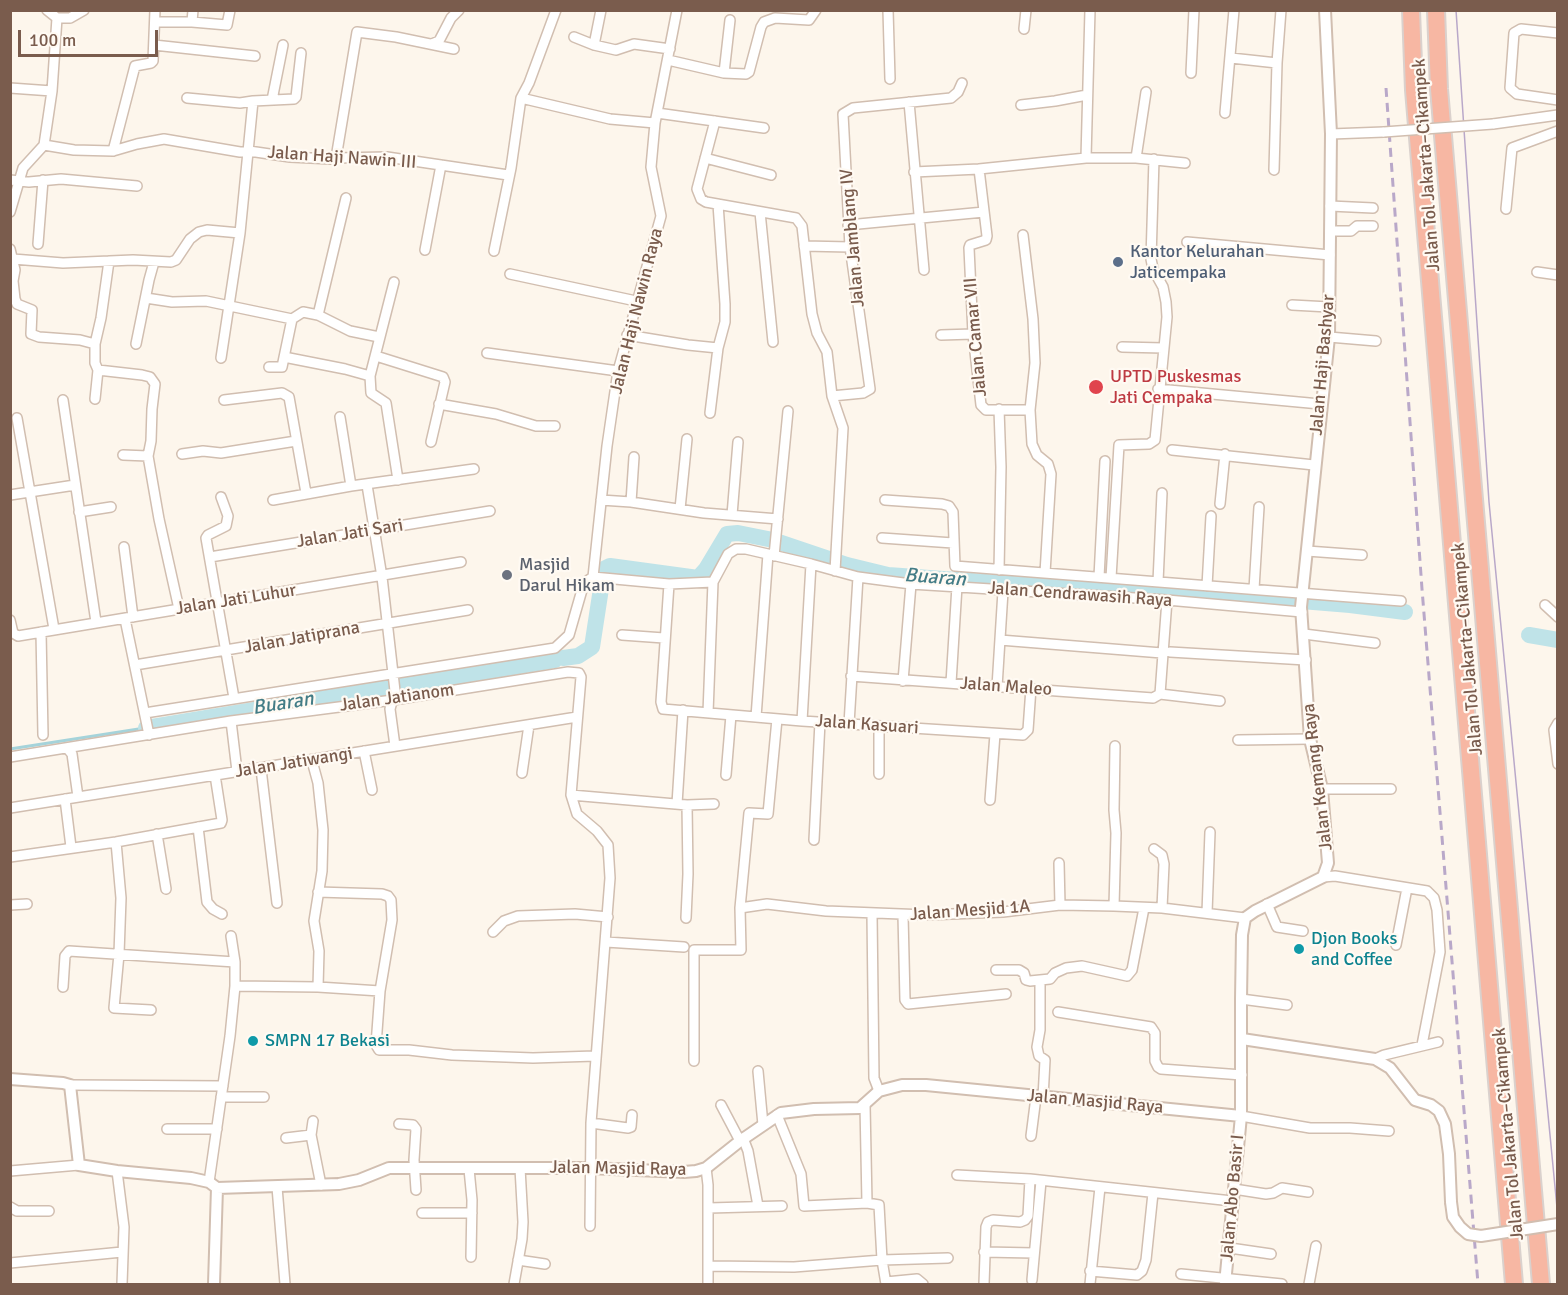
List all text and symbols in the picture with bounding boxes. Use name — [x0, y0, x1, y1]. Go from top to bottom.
scale bar — [21, 18, 160, 56]
text: 100 m — [29, 29, 76, 51]
street label: Jalan Tol Jakarta–Cikampek — [1409, 58, 1445, 272]
street label: Jalan Haji Nawin III — [267, 142, 417, 174]
street label: Jalan Jamblang IV — [836, 168, 870, 308]
street label: Jalan Haji Nawin Raya — [606, 226, 668, 396]
place label: Kantor Kelurahan Jaticempaka — [1130, 241, 1264, 284]
marker: Kantor Kelurahan Jaticempaka — [1111, 255, 1125, 269]
street label: Jalan Camar VII — [960, 276, 992, 398]
street label: Jalan Haji Bashyar — [1306, 294, 1340, 436]
place label: UPTD Puskesmas Jati Cempaka — [1110, 366, 1241, 409]
marker: UPTD Puskesmas Jati Cempaka — [1087, 378, 1105, 396]
street label: Jalan Jati Sari — [295, 515, 405, 553]
street label: Jalan Tol Jakarta–Cikampek — [1448, 542, 1488, 756]
place label: Masjid Darul Hikam — [519, 554, 615, 596]
water label: Buaran — [904, 564, 966, 592]
marker: Masjid Darul Hikam — [500, 568, 514, 582]
street label: Jalan Cendrawasih Raya — [987, 578, 1173, 612]
street label: Jalan Jati Luhur — [174, 580, 298, 620]
street label: Jalan Jatiprana — [243, 617, 361, 659]
street label: Jalan Maleo — [959, 673, 1053, 701]
street label: Jalan Jatianom — [338, 679, 456, 717]
water label: Buaran — [251, 687, 315, 721]
street label: Jalan Kemang Raya — [1298, 702, 1338, 852]
street label: Jalan Kasuari — [815, 711, 919, 739]
street label: Jalan Jatiwangi — [234, 743, 354, 783]
street label: Jalan Mesjid 1A — [909, 896, 1031, 926]
place label: Djon Books and Coffee — [1311, 928, 1397, 970]
marker: Djon Books and Coffee — [1292, 942, 1306, 956]
street label: Jalan Tol Jakarta–Cikampek — [1489, 1027, 1529, 1241]
place label: SMPN 17 Bekasi — [265, 1030, 390, 1052]
marker: SMPN 17 Bekasi — [246, 1034, 260, 1048]
street label: Jalan Masjid Raya — [1026, 1085, 1164, 1119]
street label: Jalan Abo Basir I — [1217, 1134, 1249, 1262]
street label: Jalan Masjid Raya — [549, 1157, 687, 1181]

